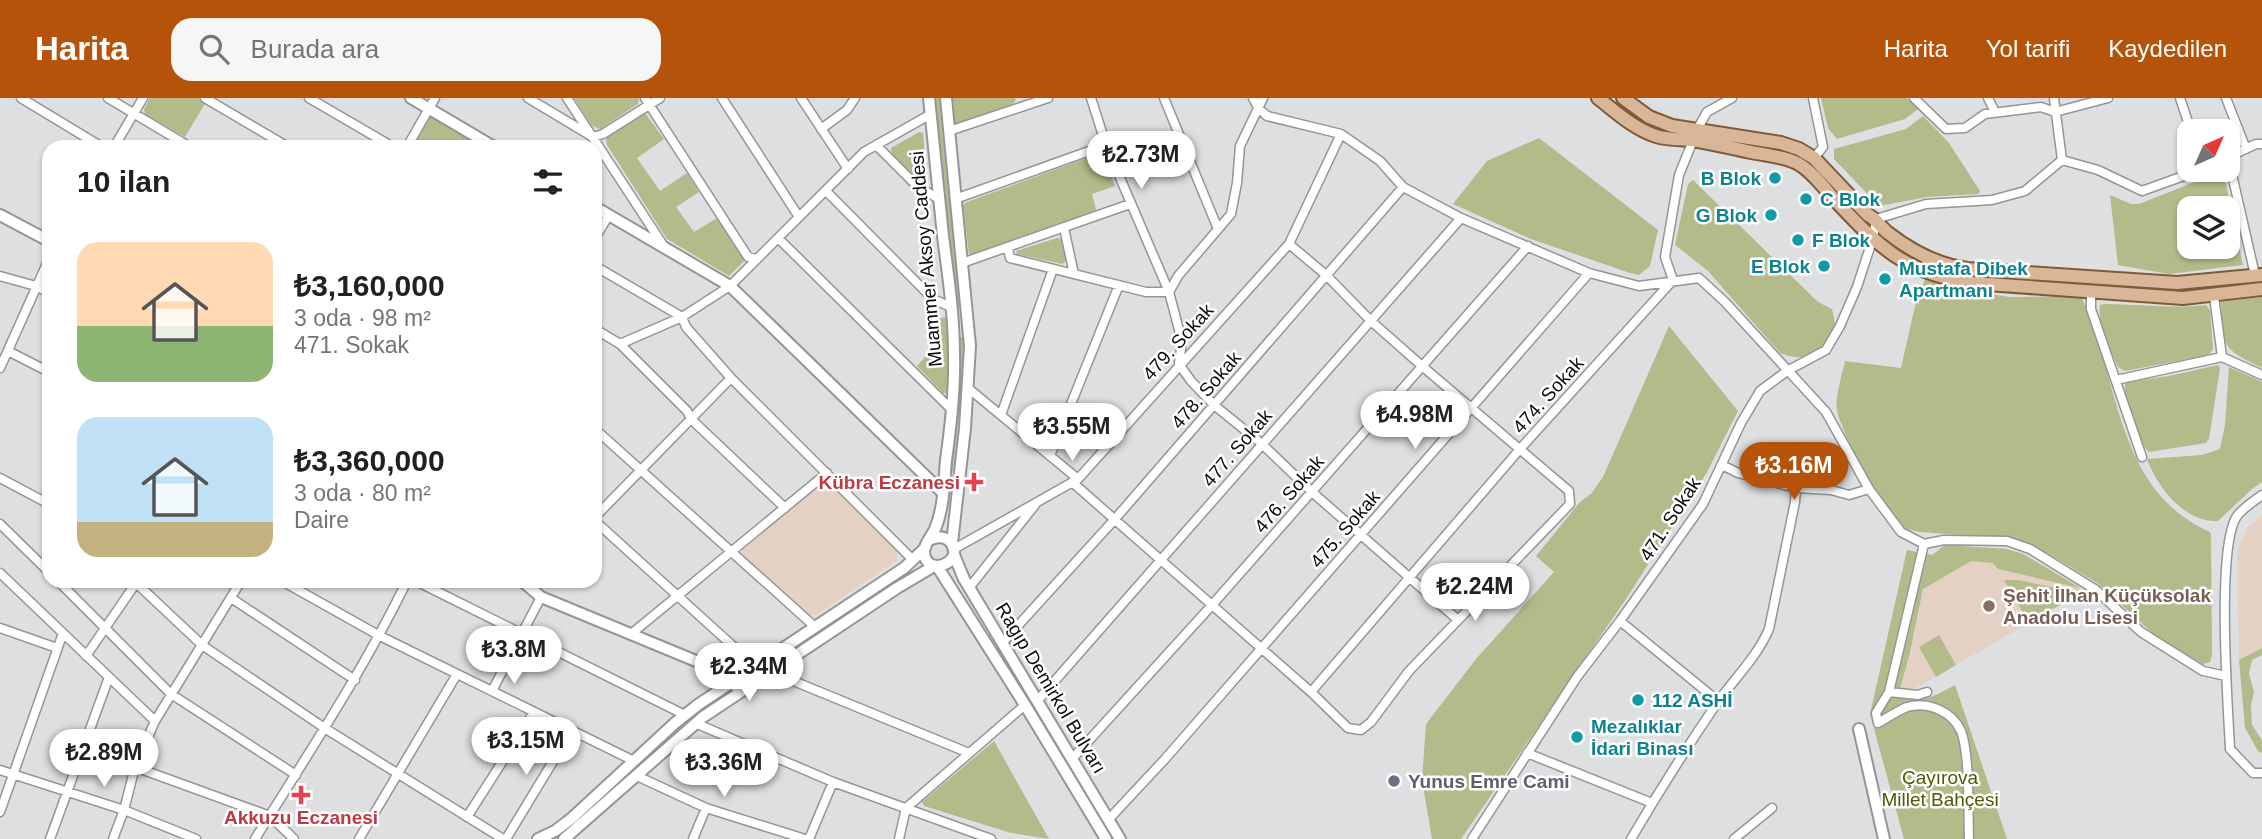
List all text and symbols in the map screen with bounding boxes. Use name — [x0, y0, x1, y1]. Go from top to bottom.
search box — [171, 18, 661, 81]
text: Harita — [35, 30, 129, 67]
icon: search — [195, 30, 233, 68]
text: Burada ara — [251, 34, 379, 64]
text: Harita — [1884, 35, 1948, 62]
text: Yol tarifi — [1986, 35, 2070, 62]
text: Kaydedilen — [2108, 35, 2227, 62]
north arrow — [2177, 119, 2240, 182]
map controls — [2177, 119, 2240, 259]
pin: ₺2.73M — [1084, 132, 1198, 191]
text: ₺2.73M — [1102, 141, 1180, 167]
street label: Muammer Aksoy Caddesi — [906, 150, 946, 368]
icon: filters — [529, 163, 567, 201]
text: 10 ilan — [77, 165, 170, 198]
place label: B Blok — [1701, 168, 1761, 189]
marker: B Blok — [1767, 170, 1783, 186]
place label: C Blok — [1820, 189, 1881, 210]
marker: C Blok — [1798, 191, 1814, 207]
button: layers — [2177, 196, 2240, 259]
place label: G Blok — [1696, 205, 1757, 226]
marker: G Blok — [1763, 207, 1779, 223]
place label: F Blok — [1812, 230, 1870, 251]
marker: F Blok — [1790, 232, 1806, 248]
place label: E Blok — [1751, 256, 1810, 277]
marker: E Blok — [1816, 258, 1832, 274]
place label: Mustafa Dibek Apartmanı — [1899, 258, 2028, 301]
text: ₺3,160,000 — [294, 269, 445, 302]
icon: home — [133, 270, 217, 354]
marker: Mustafa Dibek Apartmanı — [1877, 271, 1893, 287]
street label: 479. Sokak — [1138, 299, 1218, 384]
text: 3 oda · 98 m² — [294, 305, 431, 331]
text: 471. Sokak — [294, 332, 409, 358]
street label: 478. Sokak — [1167, 347, 1245, 433]
street label: 474. Sokak — [1508, 352, 1588, 437]
pin: ₺4.98M — [1358, 392, 1472, 451]
text: ₺4.98M — [1376, 401, 1454, 427]
pin: ₺3.55M — [1015, 404, 1129, 463]
street label: 477. Sokak — [1198, 405, 1276, 491]
text: ₺3.55M — [1033, 413, 1111, 439]
pin: ₺3.16M — [1737, 442, 1851, 502]
text: ₺3,360,000 — [294, 444, 445, 477]
icon: home — [133, 445, 217, 529]
street label: 476. Sokak — [1250, 451, 1328, 537]
text: ₺3.16M — [1755, 452, 1833, 478]
place label: Kübra Eczanesi — [819, 472, 960, 493]
street label: 471. Sokak — [1635, 473, 1705, 565]
marker: Kübra Eczanesi — [966, 474, 982, 490]
text: 3 oda · 80 m² — [294, 480, 431, 506]
street label: 475. Sokak — [1306, 486, 1384, 572]
text: Daire — [294, 507, 349, 533]
pin: ₺2.24M — [1418, 564, 1532, 623]
text: ₺2.24M — [1436, 573, 1514, 599]
place label: Şehit İlhan Küçüksolak Anadolu Lisesi — [2003, 585, 2211, 628]
marker: Şehit İlhan Küçüksolak Anadolu Lisesi — [1981, 598, 1997, 614]
street label: Ragıp Demirkol Bulvarı — [992, 599, 1110, 777]
pin: ₺3.8M — [465, 626, 563, 686]
text: ₺3.8M — [482, 636, 546, 662]
pin: ₺2.34M — [692, 644, 806, 703]
text: ₺2.34M — [710, 653, 788, 679]
place label: 112 ASHİ — [1652, 690, 1733, 711]
marker: 112 ASHİ — [1630, 692, 1646, 708]
place label: Mezalıklar İdari Binası — [1591, 716, 1693, 759]
pin: ₺3.15M — [469, 718, 583, 777]
text: ₺3.15M — [487, 727, 565, 753]
marker: Mezalıklar İdari Binası — [1569, 729, 1585, 745]
pin: ₺2.89M — [47, 730, 161, 789]
text: ₺2.89M — [65, 739, 143, 765]
pin: ₺3.36M — [667, 740, 781, 799]
text: ₺3.36M — [685, 749, 763, 775]
park label: Çayırova Millet Bahçesi — [1881, 767, 1999, 810]
place label: Yunus Emre Cami — [1408, 771, 1570, 792]
marker: Yunus Emre Cami — [1386, 773, 1402, 789]
marker: Akkuzu Eczanesi — [293, 787, 309, 803]
place label: Akkuzu Eczanesi — [224, 807, 378, 828]

